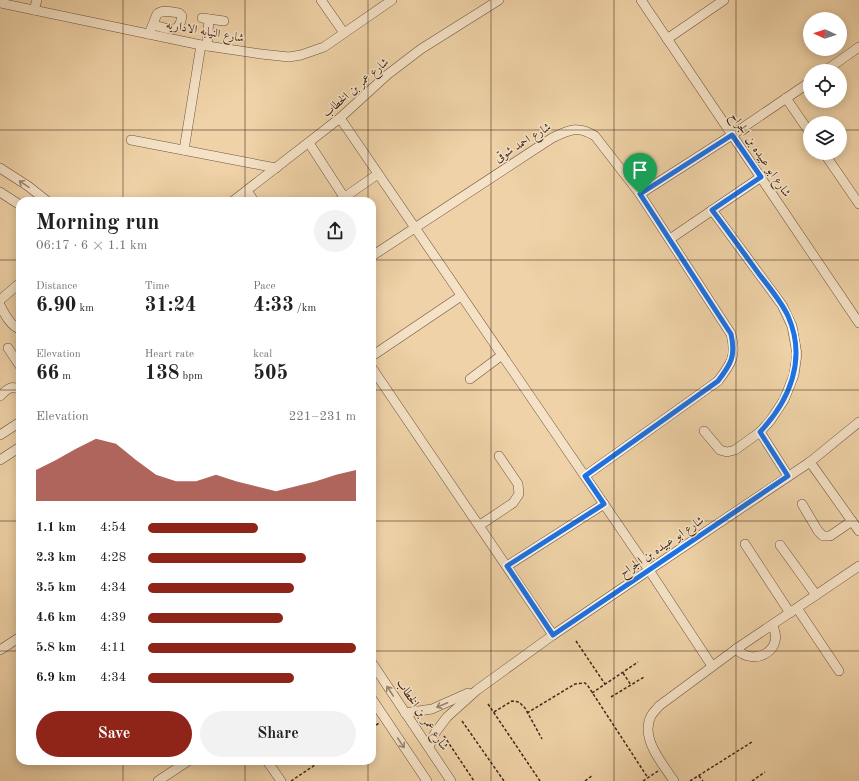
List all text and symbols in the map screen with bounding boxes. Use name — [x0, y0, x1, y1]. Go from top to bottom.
north arrow — [803, 12, 847, 56]
map controls — [803, 12, 847, 160]
street label: شارع النيابه الاداريه — [164, 19, 245, 49]
street label: شارع عمر بن الخطاب — [321, 56, 394, 123]
button: locate — [803, 64, 847, 108]
street label: شارع ابو عبيده بن الجراح — [724, 111, 793, 202]
button: layers — [803, 116, 847, 160]
street label: شارع احمد شوقى — [492, 120, 556, 168]
pin — [623, 153, 657, 194]
icon: arrive — [629, 159, 651, 181]
one-way arrow — [19, 180, 30, 188]
button: share — [314, 210, 356, 252]
text: Morning run — [36, 212, 159, 234]
text: 06:17 · 6 × 1.1 km — [36, 239, 147, 252]
text: Distance — [36, 281, 77, 292]
text: Time — [145, 281, 169, 292]
text: Pace — [253, 281, 276, 292]
text: 6.90 — [36, 296, 76, 316]
text: 31:24 — [145, 296, 197, 316]
text: 4:33 — [253, 296, 294, 316]
text: km — [76, 303, 94, 314]
text: /km — [294, 303, 316, 314]
text: Elevation — [36, 349, 81, 360]
text: Heart rate — [145, 349, 194, 360]
text: kcal — [253, 349, 272, 360]
text: 66 — [36, 364, 59, 384]
text: 138 — [145, 364, 179, 384]
text: 505 — [253, 364, 288, 384]
text: m — [59, 371, 71, 382]
text: bpm — [179, 371, 203, 382]
text: Elevation — [36, 410, 89, 423]
text: 221–231 m — [289, 410, 356, 423]
street label: شارع ابو عبيده بن الجراح — [618, 514, 709, 583]
text: 1.1 km — [36, 521, 76, 534]
text: 4:54 — [100, 521, 126, 534]
text: 2.3 km — [36, 551, 76, 564]
text: 4:28 — [100, 551, 126, 564]
text: 3.5 km — [36, 581, 76, 594]
text: 4:34 — [100, 581, 126, 594]
text: 4.6 km — [36, 611, 76, 624]
text: 4:39 — [100, 611, 126, 624]
text: 5.8 km — [36, 641, 76, 654]
text: 4:11 — [100, 641, 126, 654]
text: 6.9 km — [36, 671, 76, 684]
text: 4:34 — [100, 671, 126, 684]
street label: شارع عمر بن الخطاب — [390, 677, 450, 755]
one-way arrow — [386, 686, 394, 697]
one-way arrow — [436, 701, 448, 709]
button: Save — [36, 711, 192, 757]
button: Share — [200, 711, 356, 757]
one-way arrow — [397, 737, 405, 748]

